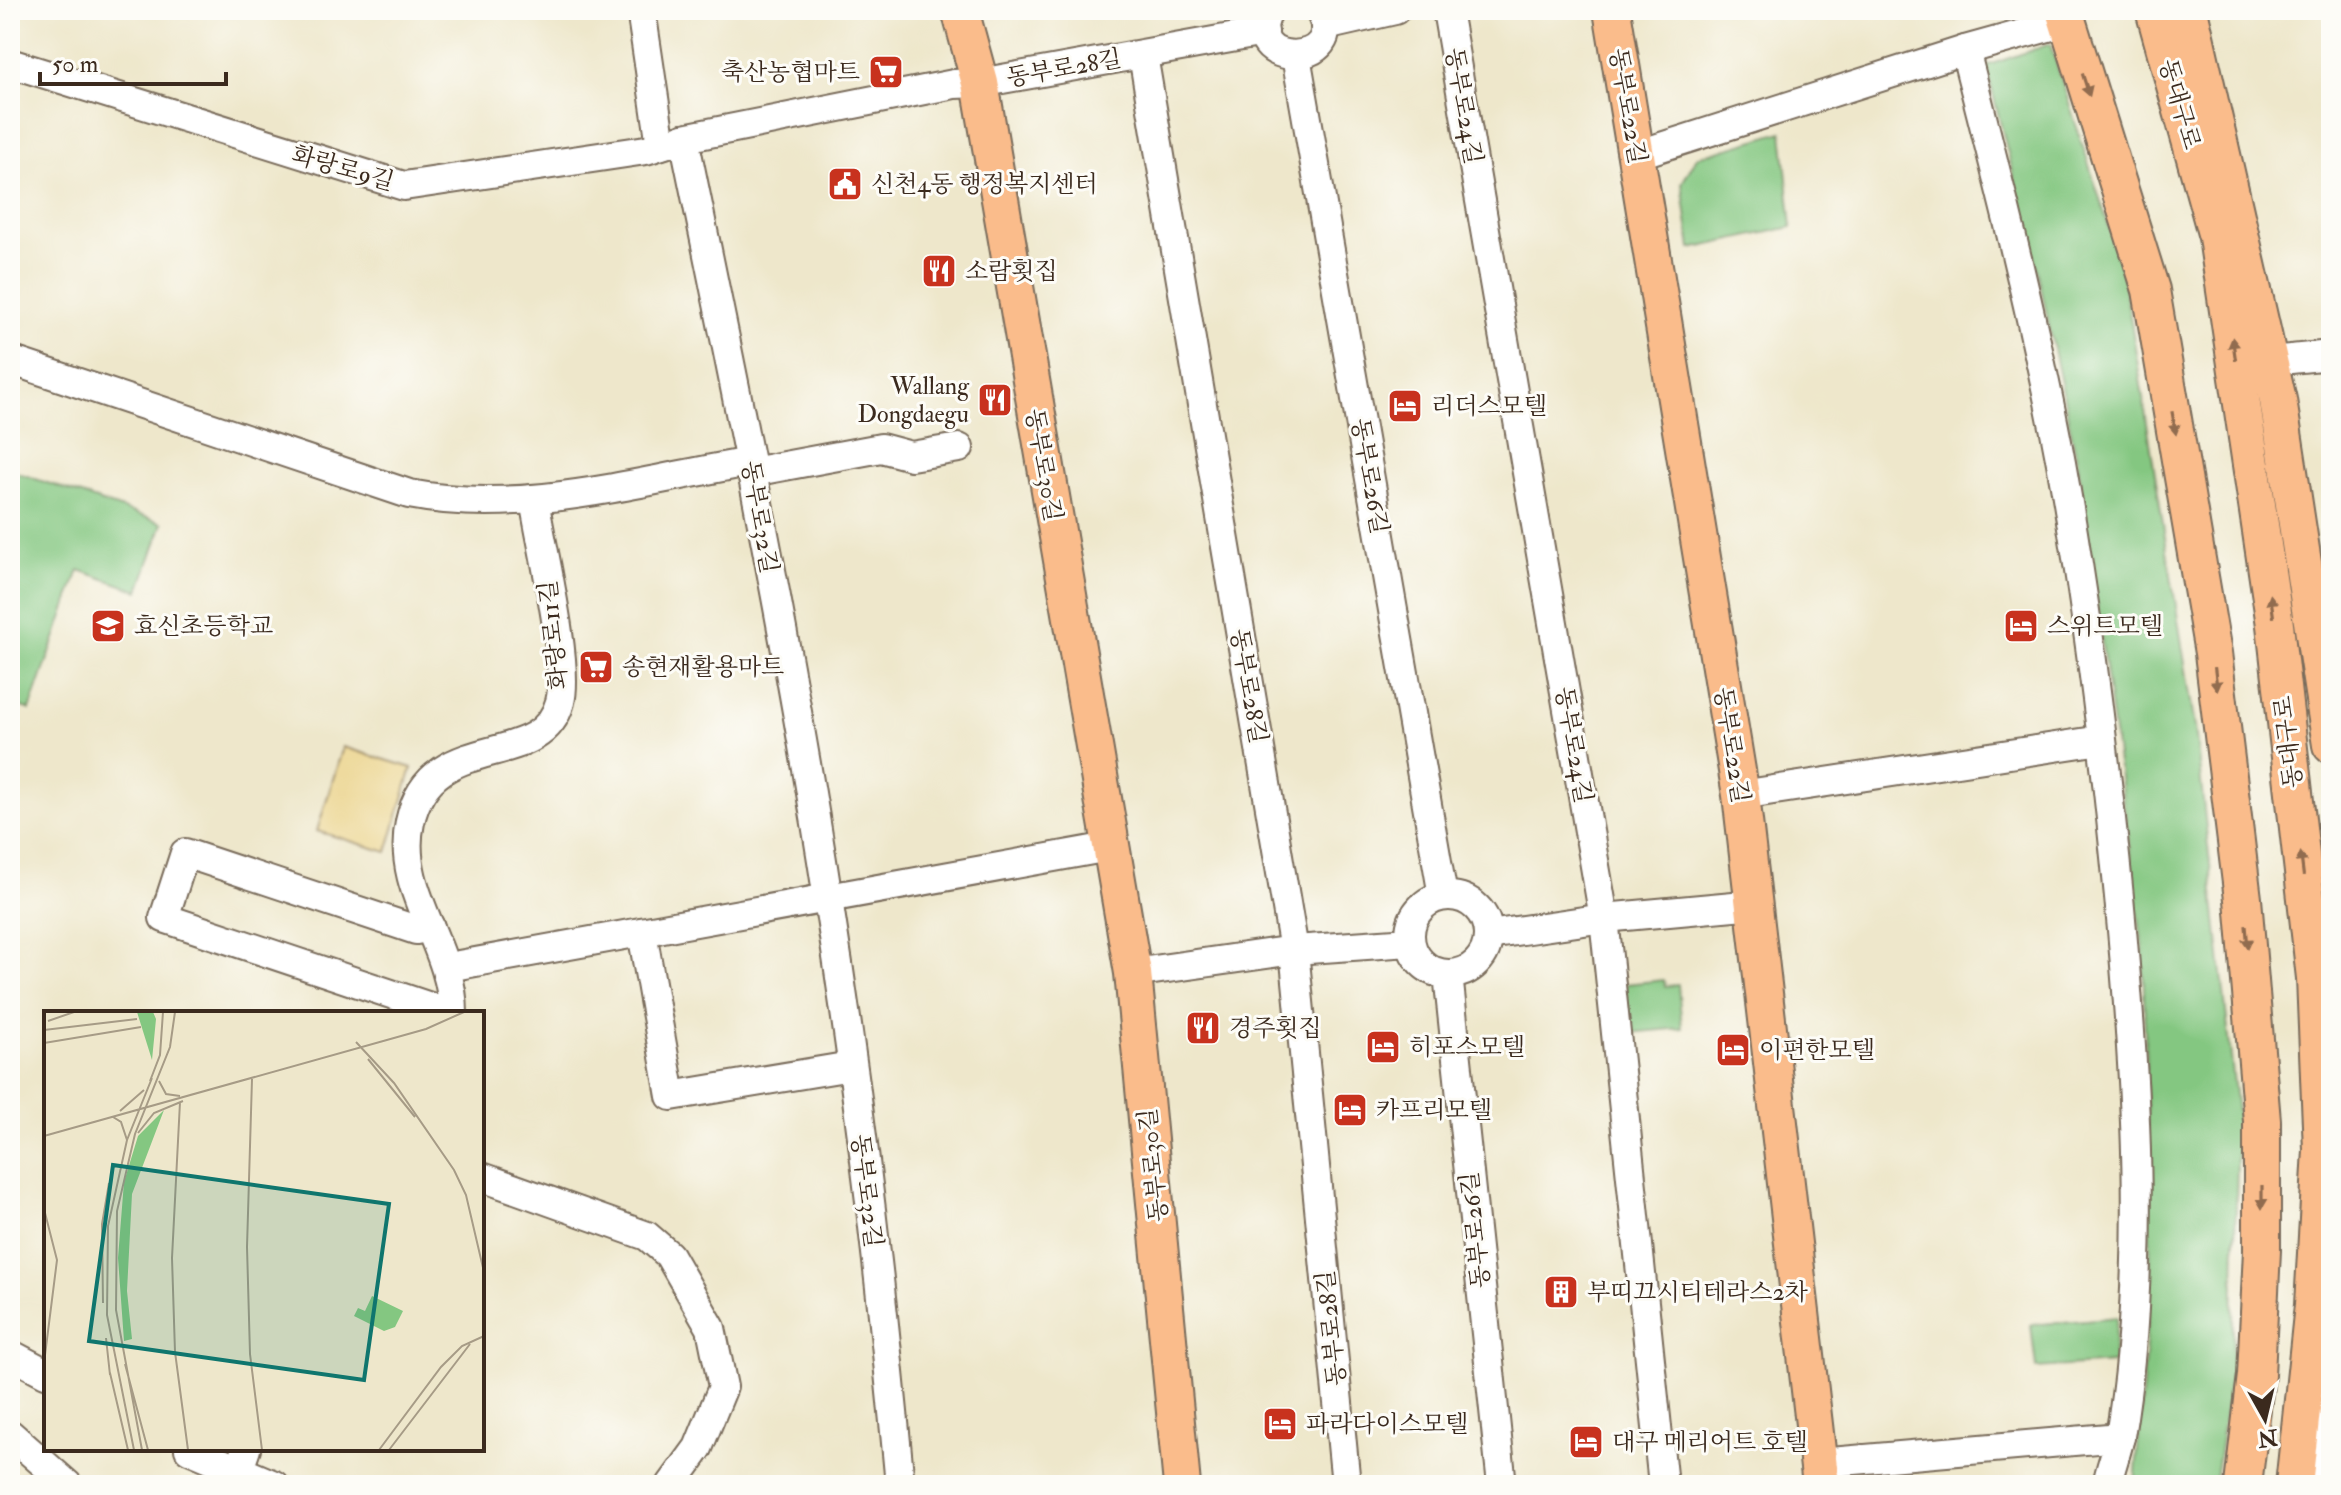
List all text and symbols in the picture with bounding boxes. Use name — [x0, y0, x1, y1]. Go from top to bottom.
scale bar — [40, 36, 226, 86]
street label: 동부로28길 — [1004, 43, 1124, 94]
street label: 동부로24길 — [1438, 45, 1489, 167]
street label: 동부로22길 — [1602, 46, 1653, 166]
text: 50 m — [52, 49, 99, 80]
supermarket icon: 축산농협마트 — [867, 53, 905, 91]
street label: 동대구로 — [2152, 55, 2207, 153]
place label: 축산농협마트 — [721, 57, 860, 88]
one-way arrow — [2080, 73, 2093, 97]
street label: 화랑로9길 — [288, 139, 398, 198]
public building icon: 신천4동 행정복지센터 — [826, 165, 864, 203]
place label: 신천4동 행정복지센터 — [871, 169, 1098, 200]
restaurant icon: 소람횟집 — [920, 252, 958, 290]
place label: 소람횟집 — [965, 256, 1058, 287]
one-way arrow — [2227, 336, 2240, 361]
place label: Wallang Dongdaegu — [858, 371, 970, 430]
restaurant icon: Wallang Dongdaegu — [976, 381, 1014, 419]
hotel icon: 리더스모텔 — [1386, 387, 1424, 425]
place label: 리더스모텔 — [1431, 391, 1547, 422]
street label: 동부로30길 — [1018, 406, 1069, 524]
one-way arrow — [2168, 410, 2180, 435]
street label: 동부로26길 — [1344, 416, 1395, 536]
street label: 동부로32길 — [734, 458, 785, 576]
street label: 화랑로11길 — [532, 579, 575, 691]
one-way arrow — [2265, 593, 2278, 618]
school or university icon: 효신초등학교 — [89, 607, 127, 645]
hotel icon: 스위트모텔 — [2002, 607, 2040, 645]
place label: 효신초등학교 — [134, 611, 273, 642]
place label: 스위트모텔 — [2047, 611, 2163, 642]
street label: 동부로28길 — [1223, 626, 1274, 746]
supermarket icon: 송현재활용마트 — [577, 648, 615, 686]
place label: 송현재활용마트 — [622, 652, 784, 683]
one-way arrow — [2210, 667, 2223, 692]
street label: 동부로24길 — [1548, 684, 1599, 806]
street label: 동부로22길 — [1707, 685, 1756, 805]
street label: 동대구로 — [2267, 694, 2310, 790]
one-way arrow — [2296, 851, 2309, 876]
one-way arrow — [2241, 925, 2254, 950]
restaurant icon: 경주횟집 — [1184, 1009, 1222, 1047]
inset map — [44, 1011, 484, 1451]
place label: 경주횟집 — [1229, 1013, 1322, 1044]
hotel icon: 히포스모텔 — [1364, 1028, 1402, 1066]
hotel icon: 이편한모텔 — [1714, 1031, 1752, 1069]
place label: 히포스모텔 — [1409, 1032, 1525, 1063]
place label: 이편한모텔 — [1759, 1035, 1875, 1066]
hotel icon: 카프리모텔 — [1331, 1091, 1369, 1129]
place label: 카프리모텔 — [1376, 1095, 1492, 1126]
street label: 동부로30길 — [1132, 1107, 1175, 1223]
street label: 동부로32길 — [844, 1133, 889, 1250]
street label: 동부로26길 — [1454, 1170, 1497, 1290]
one-way arrow — [2256, 1185, 2268, 1210]
street label: 동부로28길 — [1310, 1269, 1353, 1387]
building icon: 부띠끄시티테라스2차 — [1542, 1273, 1580, 1311]
place label: 부띠끄시티테라스2차 — [1587, 1277, 1808, 1308]
north arrow — [2225, 1379, 2305, 1459]
hotel icon: 파라다이스모텔 — [1261, 1405, 1299, 1443]
place label: 파라다이스모텔 — [1306, 1409, 1468, 1440]
text: N — [2256, 1422, 2280, 1453]
hotel icon: 대구 메리어트 호텔 — [1567, 1423, 1605, 1461]
place label: 대구 메리어트 호텔 — [1612, 1427, 1808, 1458]

